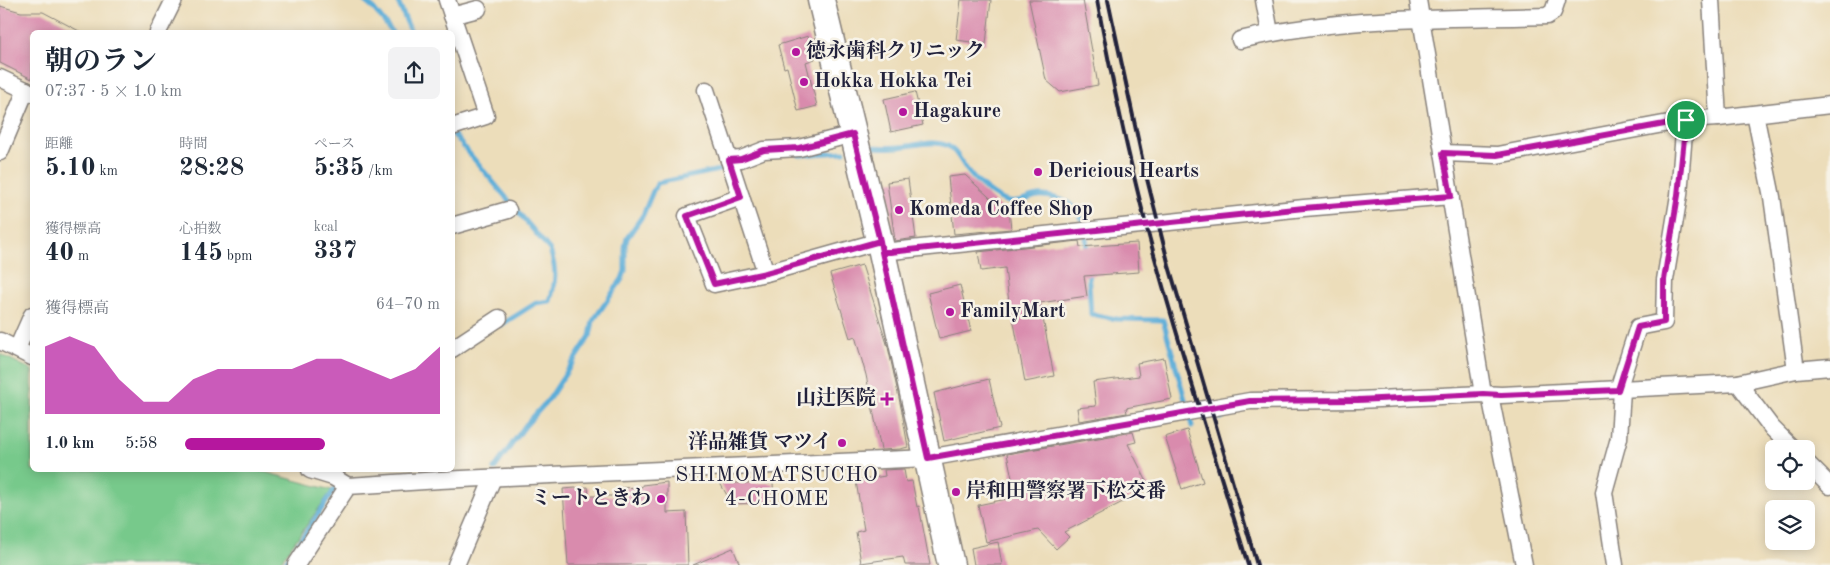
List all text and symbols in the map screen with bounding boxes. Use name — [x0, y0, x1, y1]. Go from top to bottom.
place label: 徳永歯科クリニック — [806, 39, 985, 62]
marker: 徳永歯科クリニック — [790, 46, 802, 58]
button: share — [388, 47, 440, 99]
text: 朝のラン — [45, 49, 157, 77]
place label: Hokka Hokka Tei — [814, 72, 972, 92]
marker: Hokka Hokka Tei — [798, 76, 810, 88]
text: 07:37 · 5 × 1.0 km — [45, 84, 182, 100]
pin — [1665, 99, 1707, 141]
place label: Hagakure — [913, 102, 1001, 122]
marker: Hagakure — [897, 106, 909, 118]
icon: arrive — [1672, 106, 1700, 134]
text: 距離 — [45, 137, 73, 151]
text: 時間 — [179, 137, 207, 151]
text: ペース — [314, 137, 355, 151]
text: 5.10 — [45, 156, 96, 181]
text: 28:28 — [179, 156, 244, 181]
text: 5:35 — [314, 156, 364, 181]
place label: Dericious Hearts — [1048, 162, 1199, 182]
text: km — [96, 164, 118, 178]
text: /km — [364, 164, 393, 178]
marker: Dericious Hearts — [1032, 166, 1044, 178]
place label: Komeda Coffee Shop — [909, 200, 1093, 220]
marker: Komeda Coffee Shop — [893, 204, 905, 216]
text: kcal — [314, 220, 338, 234]
text: 獲得標高 — [45, 222, 101, 236]
text: 心拍数 — [179, 222, 221, 236]
text: 337 — [314, 239, 357, 264]
text: 40 — [45, 241, 74, 266]
text: 145 — [179, 241, 223, 266]
text: m — [74, 249, 89, 263]
text: bpm — [223, 249, 252, 263]
text: 64–70 m — [376, 297, 440, 313]
text: 獲得標高 — [45, 301, 109, 317]
place label: FamilyMart — [960, 302, 1065, 322]
marker: FamilyMart — [944, 306, 956, 318]
place label: 山辻医院 — [796, 386, 876, 409]
marker: 山辻医院 — [880, 392, 894, 406]
place label: 洋品雑貨 マツイ — [688, 430, 832, 453]
text: 1.0 km — [45, 436, 94, 452]
text: 5:58 — [125, 436, 157, 452]
marker: 洋品雑貨 マツイ — [836, 437, 848, 449]
map controls — [1765, 440, 1815, 550]
button: locate — [1765, 440, 1815, 490]
district label: SHIMOMATSUCHO 4-CHOME — [675, 465, 879, 510]
place label: 岸和田警察署下松交番 — [966, 479, 1166, 502]
marker: 岸和田警察署下松交番 — [950, 486, 962, 498]
place label: ミートときわ — [531, 487, 651, 509]
marker: ミートときわ — [655, 493, 667, 505]
button: layers — [1765, 500, 1815, 550]

